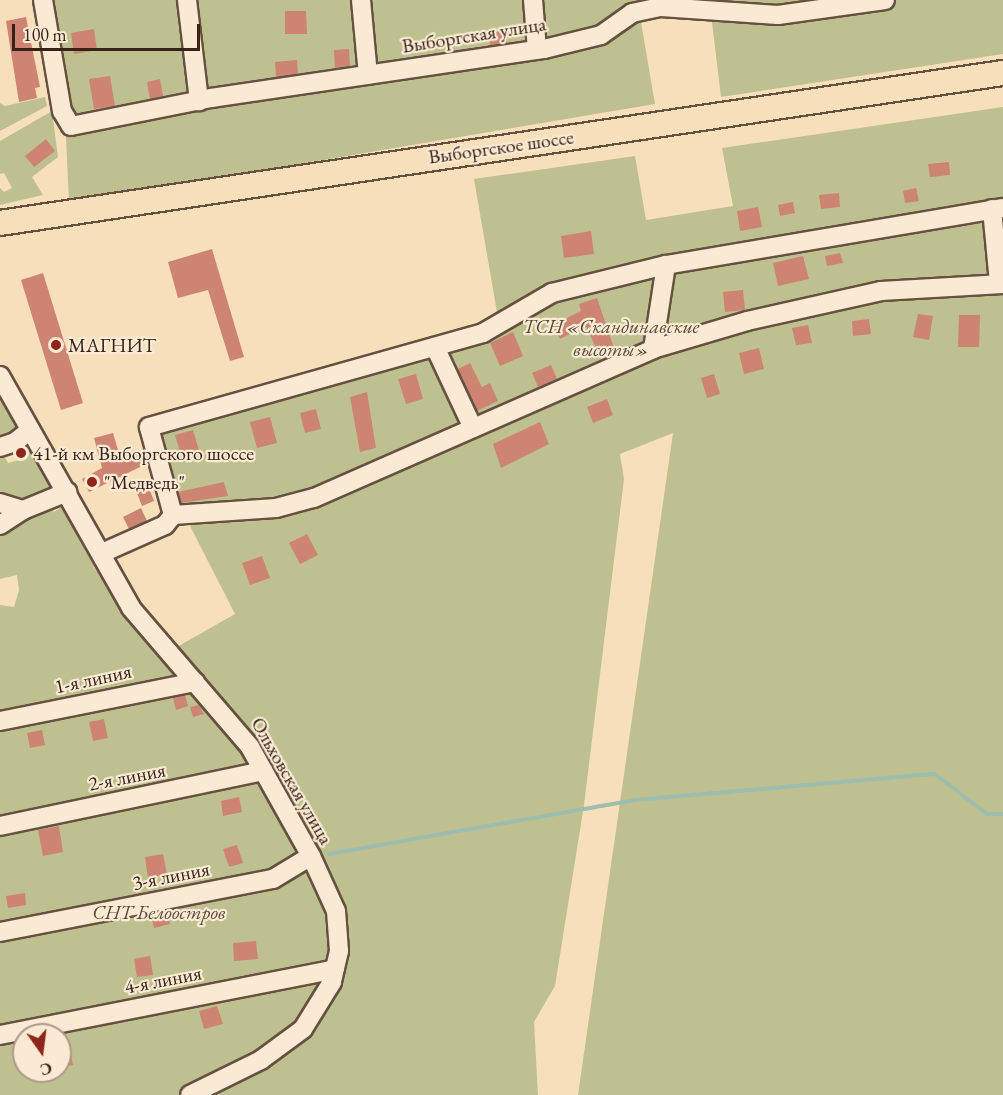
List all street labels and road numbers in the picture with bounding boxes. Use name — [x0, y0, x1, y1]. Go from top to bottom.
street label: Выборгская улица — [400, 12, 548, 58]
street label: Выборгское шоссе — [427, 125, 575, 169]
street label: 1-я линия — [52, 659, 134, 699]
street label: Ольховская улица — [246, 713, 338, 849]
street label: 2-я линия — [86, 758, 168, 796]
street label: 3-я линия — [130, 857, 212, 895]
street label: 4-я линия — [122, 961, 204, 999]

